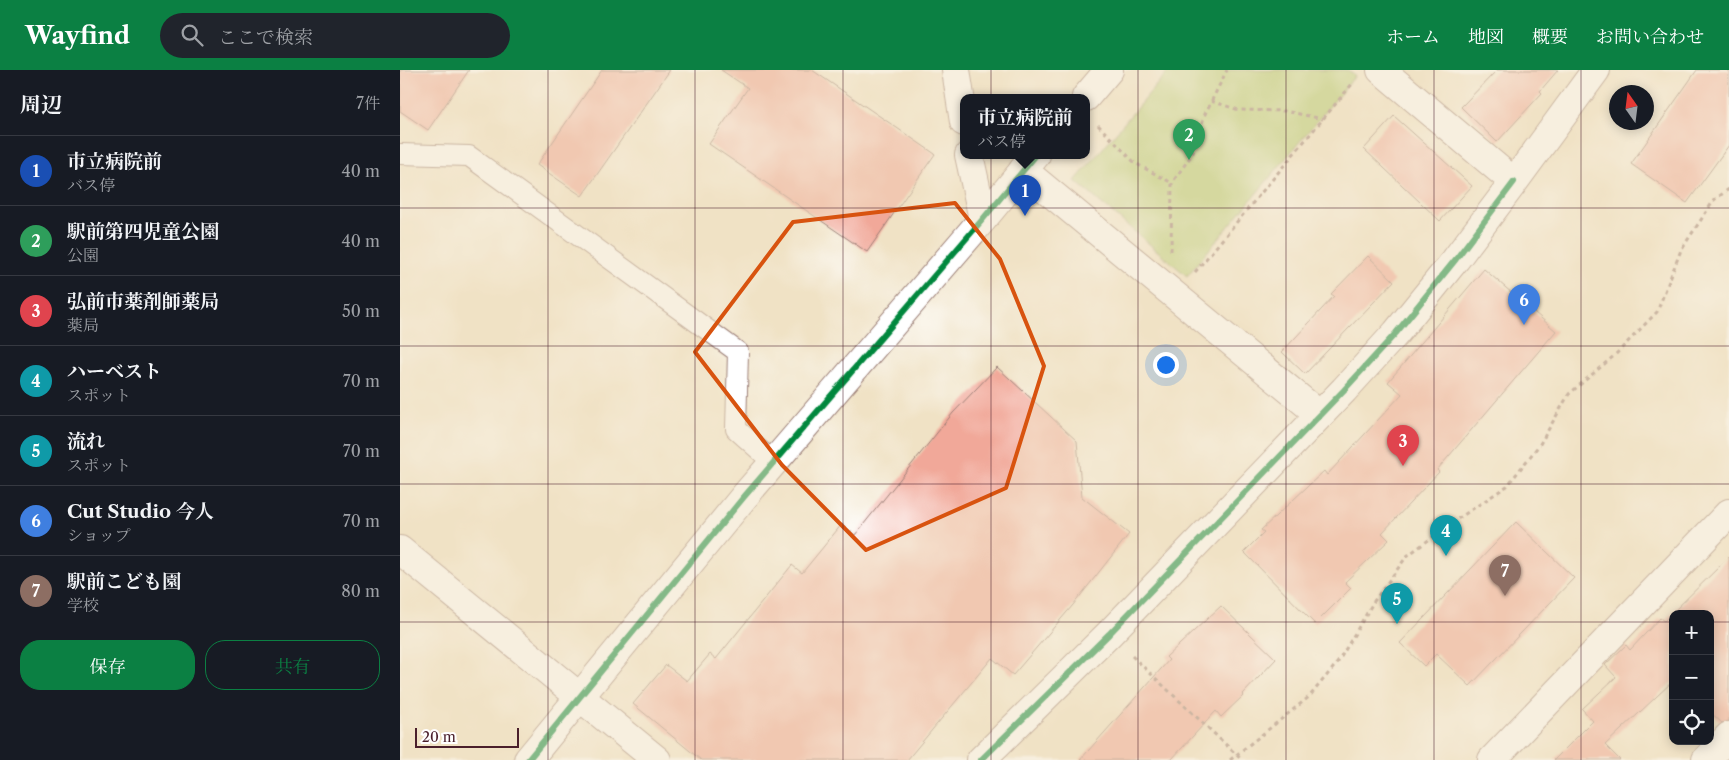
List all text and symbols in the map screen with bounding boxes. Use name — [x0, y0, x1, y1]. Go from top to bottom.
search box — [160, 13, 510, 58]
text: Wayfind — [25, 21, 130, 50]
icon: search — [178, 21, 206, 49]
text: ここで検索 — [218, 26, 313, 49]
text: ホーム — [1386, 26, 1440, 48]
text: 地図 — [1468, 26, 1504, 48]
text: 概要 — [1532, 26, 1568, 48]
text: お問い合わせ — [1596, 26, 1704, 48]
north arrow — [1609, 85, 1654, 130]
text: 周辺 — [20, 92, 62, 117]
text: 7件 — [356, 93, 380, 113]
popup — [960, 94, 1090, 159]
text: 市立病院前 — [977, 106, 1073, 129]
pin: 2 — [1173, 119, 1205, 160]
text: バス停 — [977, 131, 1026, 151]
text: 市立病院前 — [67, 150, 162, 173]
text: 1 — [32, 161, 40, 181]
text: 40 m — [341, 161, 380, 181]
text: バス停 — [67, 175, 115, 195]
pin: 1 — [1009, 175, 1041, 216]
text: 駅前第四児童公園 — [67, 220, 219, 243]
text: 2 — [31, 231, 41, 251]
text: 40 m — [341, 231, 380, 251]
text: 公園 — [67, 245, 99, 265]
pin: 6 — [1508, 284, 1540, 325]
text: 弘前市薬剤師薬局 — [67, 290, 219, 313]
text: 3 — [31, 301, 41, 321]
text: 50 m — [342, 301, 380, 321]
text: 薬局 — [67, 315, 99, 335]
your location — [1153, 352, 1179, 378]
text: ハーベスト — [67, 360, 162, 383]
text: 4 — [31, 371, 41, 391]
text: 70 m — [343, 371, 380, 391]
text: スポット — [67, 385, 131, 405]
pin: 3 — [1387, 425, 1419, 466]
text: 流れ — [67, 430, 105, 453]
text: 5 — [32, 441, 40, 461]
text: 70 m — [343, 441, 380, 461]
text: スポット — [67, 455, 131, 475]
text: Cut Studio 今人 — [67, 500, 214, 523]
text: 6 — [31, 511, 41, 531]
text: 70 m — [343, 511, 380, 531]
pin: 4 — [1430, 515, 1462, 556]
text: ショップ — [67, 525, 131, 545]
pin: 7 — [1489, 555, 1521, 596]
text: 駅前こども園 — [67, 570, 181, 593]
text: 7 — [32, 581, 40, 601]
text: 80 m — [341, 581, 380, 601]
pin: 5 — [1381, 583, 1413, 624]
text: 学校 — [67, 595, 99, 615]
map controls — [1669, 610, 1714, 745]
button: + — [1669, 610, 1714, 655]
button: 保存 — [20, 640, 195, 690]
button: 共有 — [205, 640, 380, 690]
button: − — [1669, 655, 1714, 700]
button: locate — [1669, 700, 1714, 745]
scale bar — [415, 725, 519, 748]
text: 20 m — [422, 728, 456, 746]

